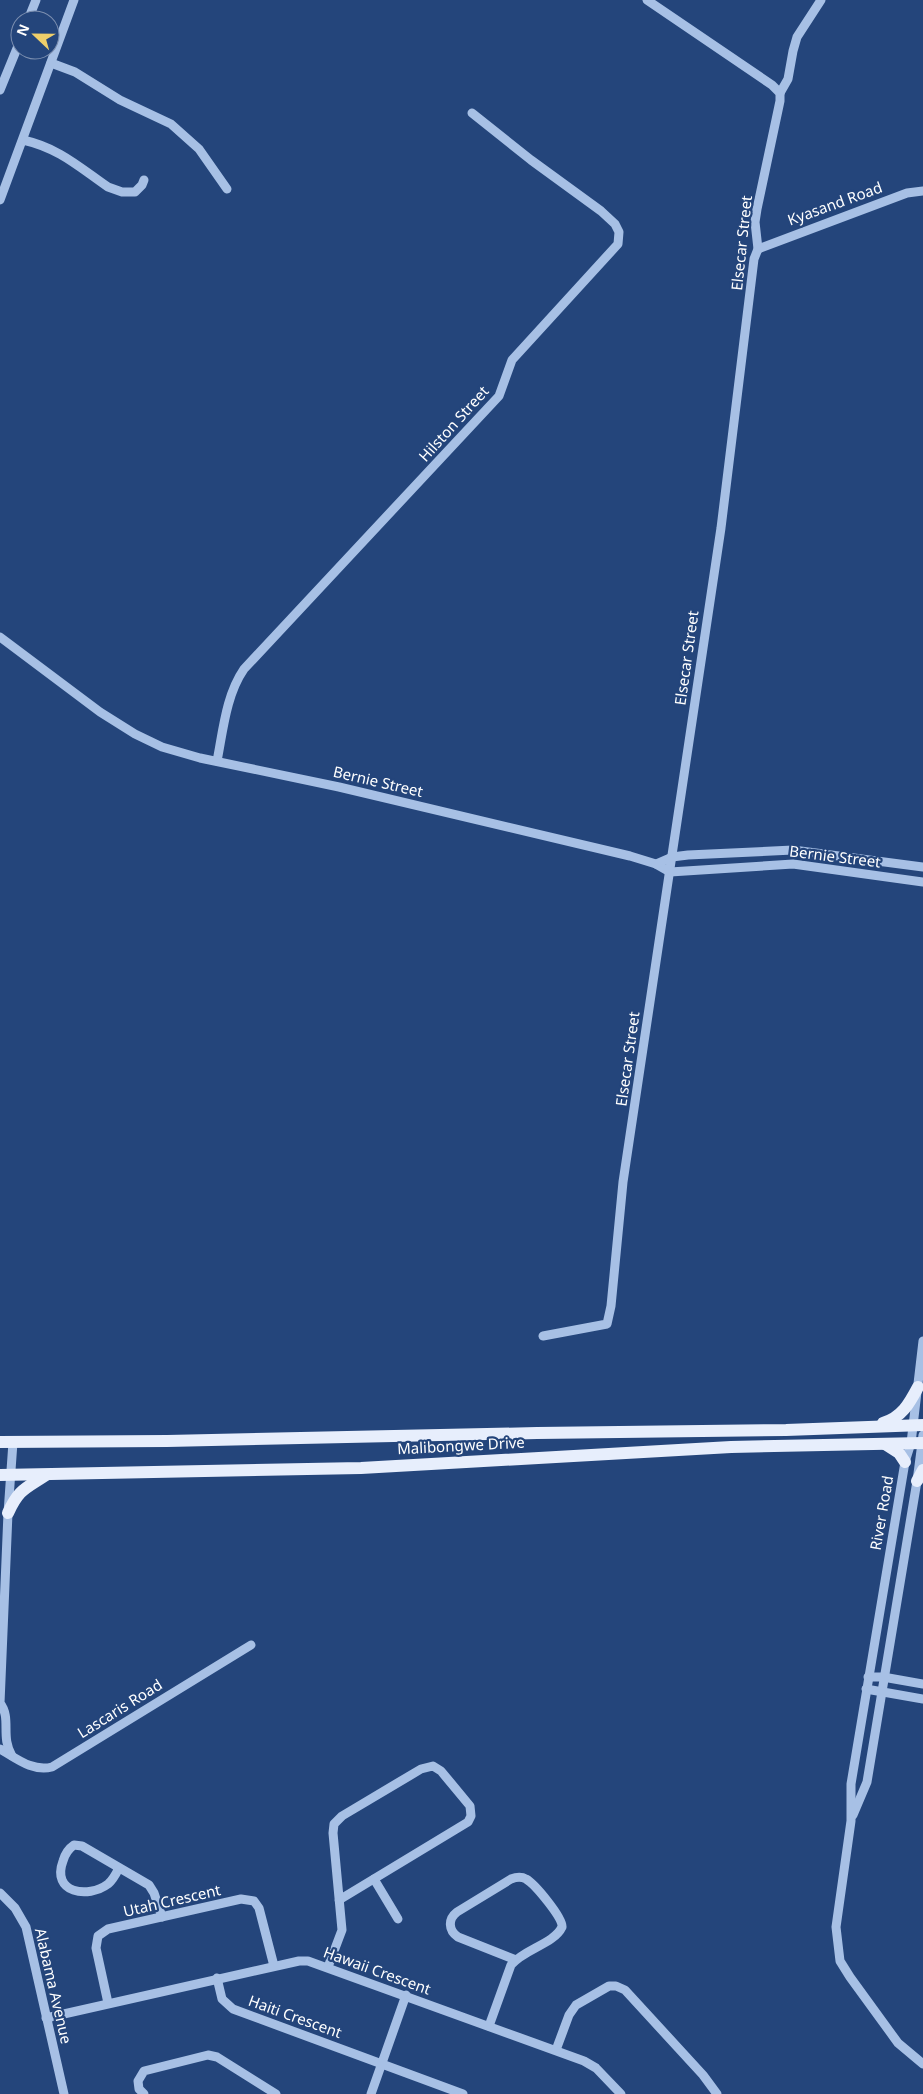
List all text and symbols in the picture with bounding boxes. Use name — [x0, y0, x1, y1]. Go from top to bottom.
north arrow — [10, 10, 60, 60]
text: N — [12, 21, 33, 39]
street label: Kyasand Road — [785, 177, 885, 229]
street label: Elsecar Street — [726, 194, 756, 291]
street label: Hilston Street — [414, 381, 493, 466]
street label: Elsecar Street — [669, 609, 703, 707]
street label: Bernie Street — [331, 761, 426, 801]
street label: Bernie Street — [788, 840, 882, 872]
street label: Elsecar Street — [610, 1010, 644, 1108]
street label: Malibongwe Drive — [397, 1432, 525, 1458]
street label: River Road — [865, 1474, 897, 1552]
street label: Lascaris Road — [73, 1674, 166, 1742]
street label: Utah Crescent — [121, 1879, 223, 1921]
street label: Alabama Avenue — [31, 1926, 77, 2046]
street label: Hawaii Crescent — [321, 1941, 434, 1999]
street label: Haiti Crescent — [246, 1990, 345, 2042]

